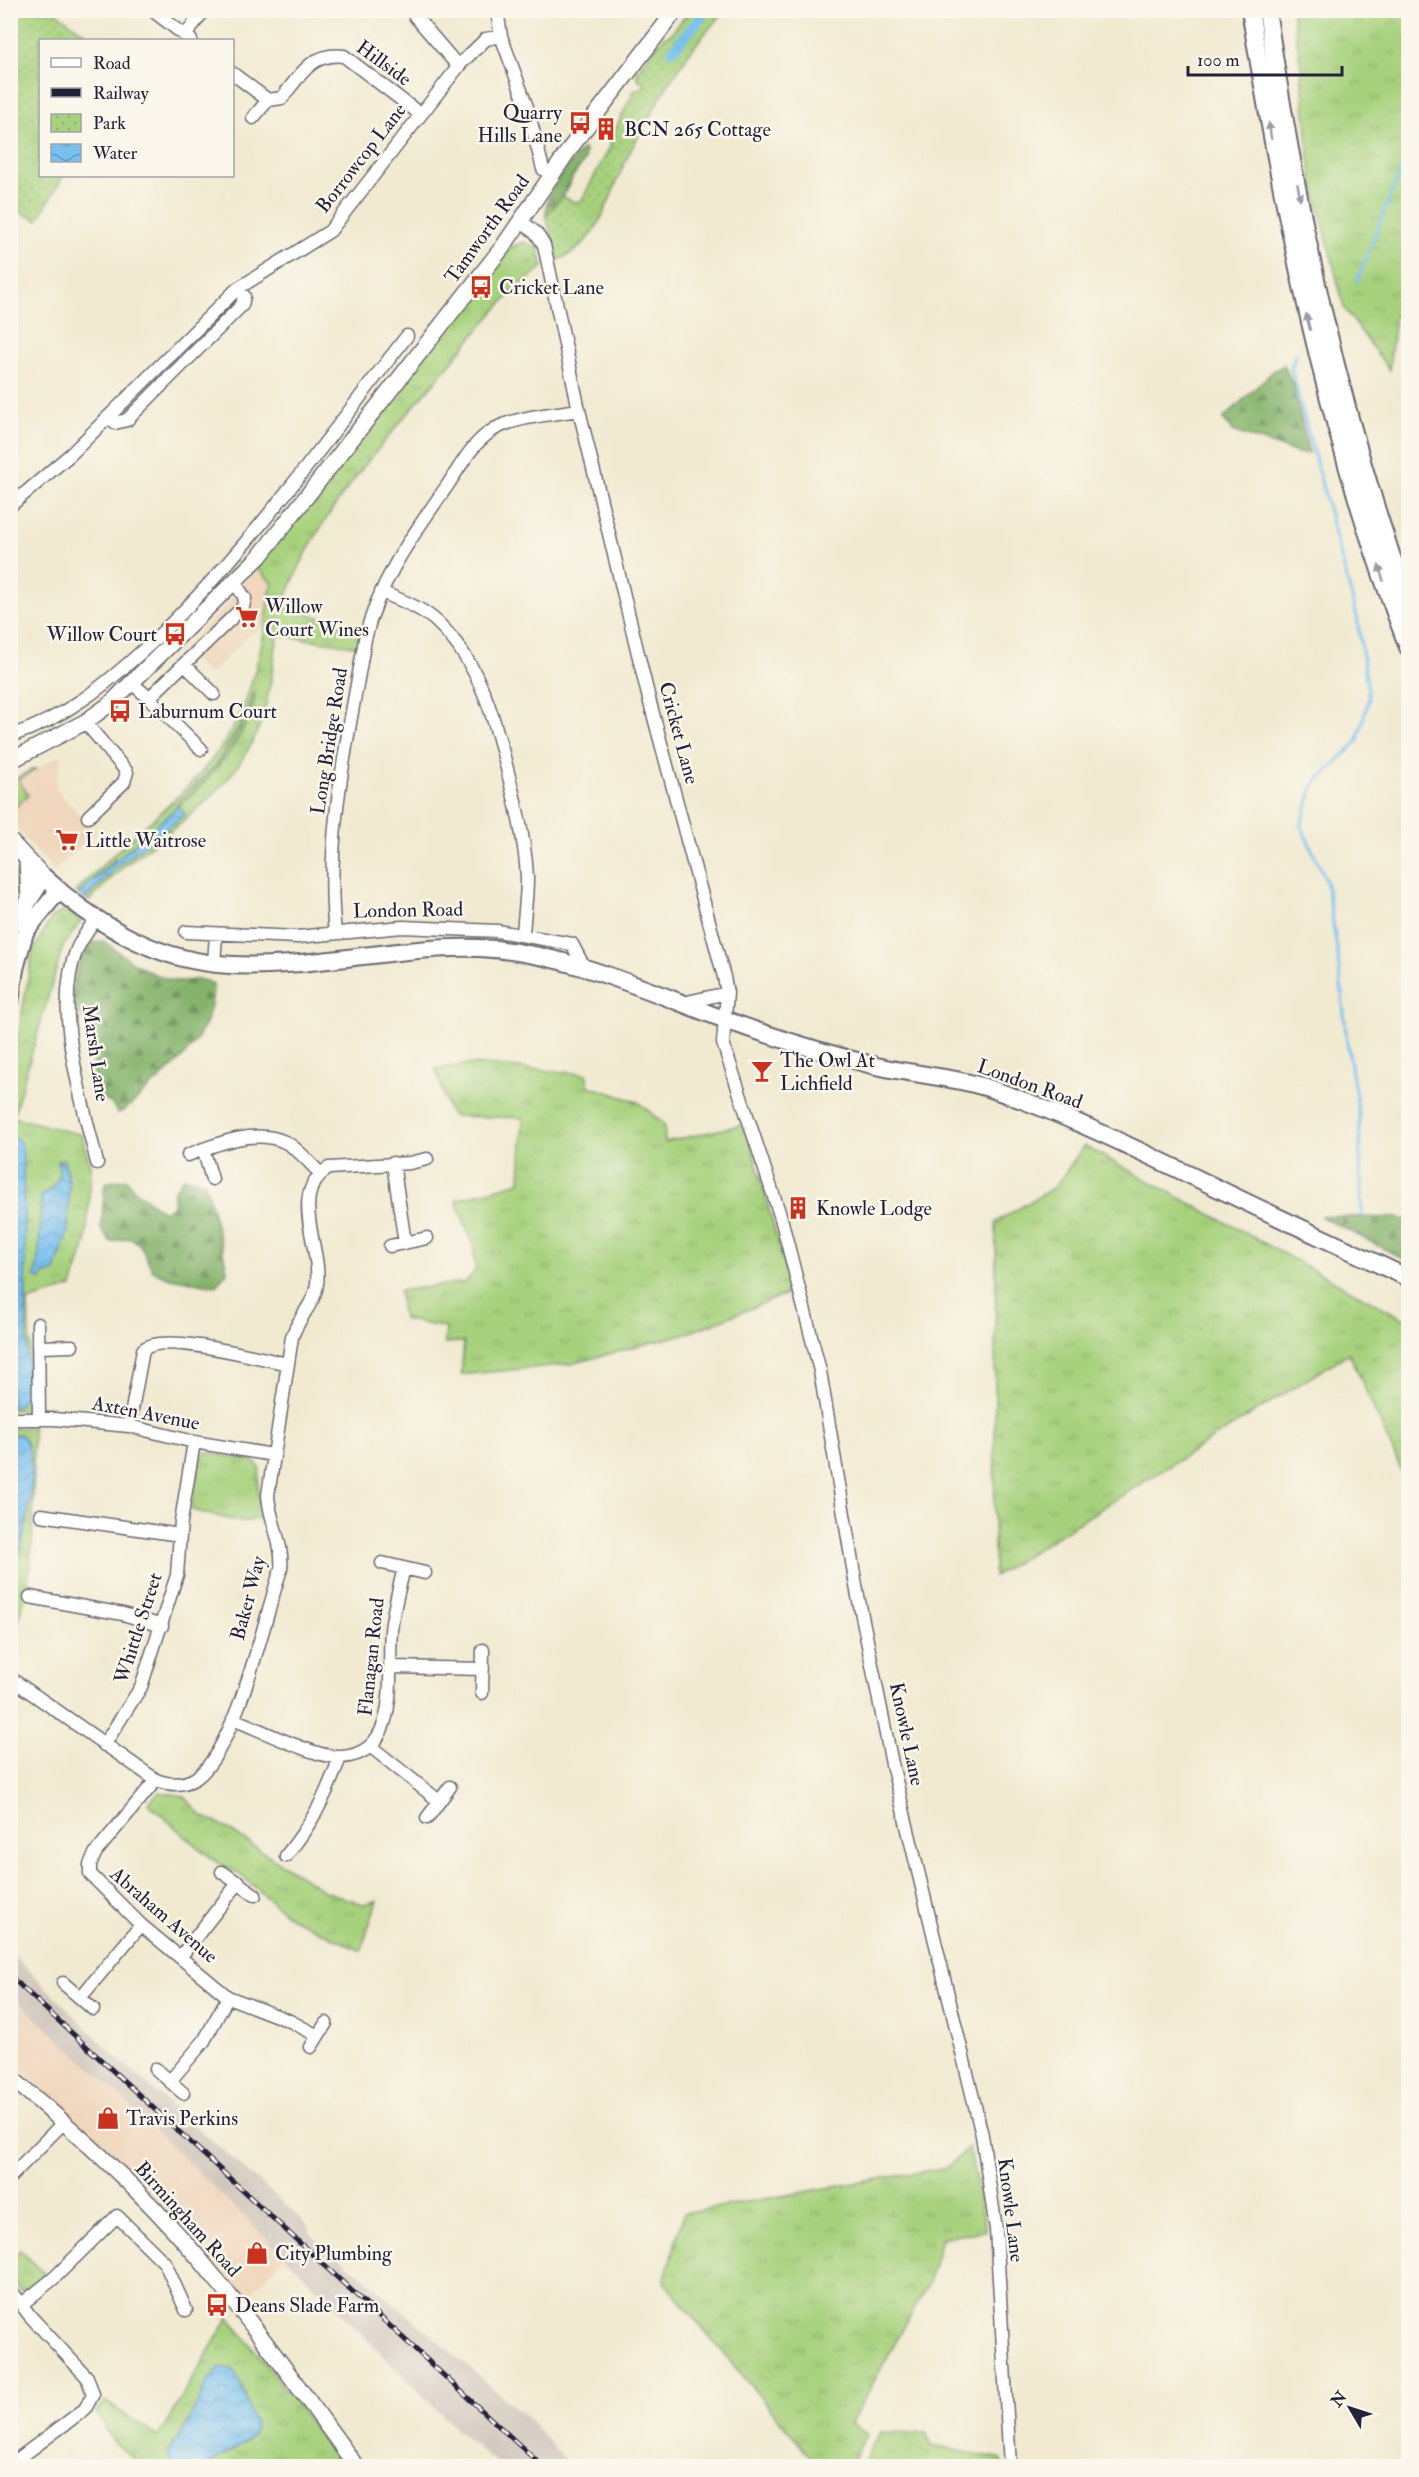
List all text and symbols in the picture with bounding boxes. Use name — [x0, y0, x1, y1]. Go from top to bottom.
street label: Hillside — [351, 35, 417, 91]
legend — [39, 39, 234, 177]
scale bar — [1188, 39, 1342, 77]
text: 100 m — [1197, 49, 1240, 72]
text: Road — [93, 52, 131, 75]
text: Railway — [93, 82, 150, 105]
street label: Borrowcop Lane — [310, 98, 412, 219]
place label: Quarry Hills Lane — [478, 100, 563, 148]
bus stop icon: Quarry Hills Lane — [567, 110, 593, 136]
text: Park — [93, 112, 126, 135]
building icon: BCN 265 Cottage — [593, 116, 619, 142]
place label: BCN 265 Cottage — [624, 117, 771, 142]
one-way arrow — [1265, 121, 1274, 140]
text: Water — [92, 142, 137, 165]
street label: Tamworth Road — [439, 170, 535, 288]
one-way arrow — [1295, 183, 1304, 202]
bus stop icon: Cricket Lane — [468, 274, 494, 300]
place label: Cricket Lane — [499, 275, 604, 300]
one-way arrow — [1303, 313, 1313, 331]
one-way arrow — [1376, 564, 1385, 582]
place label: Willow Court Wines — [264, 594, 369, 642]
supermarket icon: Willow Court Wines — [234, 604, 260, 630]
bus stop icon: Willow Court — [162, 621, 188, 647]
place label: Willow Court — [46, 622, 158, 647]
street label: Long Bridge Road — [305, 666, 353, 816]
street label: Cricket Lane — [653, 679, 705, 787]
bus stop icon: Laburnum Court — [107, 698, 133, 724]
place label: Laburnum Court — [138, 699, 278, 724]
supermarket icon: Little Waitrose — [54, 827, 80, 853]
place label: Little Waitrose — [85, 828, 206, 853]
street label: London Road — [353, 897, 463, 923]
street label: Marsh Lane — [77, 1003, 115, 1103]
place label: The Owl At Lichfield — [780, 1048, 875, 1096]
street label: London Road — [974, 1053, 1086, 1115]
bar icon: The Owl At Lichfield — [749, 1058, 775, 1084]
building icon: Knowle Lodge — [785, 1195, 811, 1221]
place label: Knowle Lodge — [816, 1196, 932, 1221]
street label: Axten Avenue — [89, 1390, 202, 1436]
street label: Baker Way — [225, 1552, 272, 1643]
street label: Whittle Street — [108, 1569, 168, 1688]
street label: Flanagan Road — [352, 1596, 390, 1717]
street label: Knowle Lane — [884, 1680, 930, 1788]
street label: Abraham Avenue — [104, 1861, 223, 1969]
shop icon: Travis Perkins — [95, 2105, 121, 2131]
place label: Travis Perkins — [126, 2106, 238, 2131]
street label: Birmingham Road — [130, 2156, 247, 2282]
street label: Knowle Lane — [992, 2156, 1030, 2264]
shop icon: City Plumbing — [244, 2240, 270, 2266]
place label: City Plumbing — [275, 2241, 393, 2266]
bus stop icon: Deans Slade Farm — [204, 2292, 230, 2318]
place label: Deans Slade Farm — [235, 2293, 380, 2318]
north arrow — [1320, 2378, 1380, 2438]
text: N — [1326, 2387, 1352, 2412]

